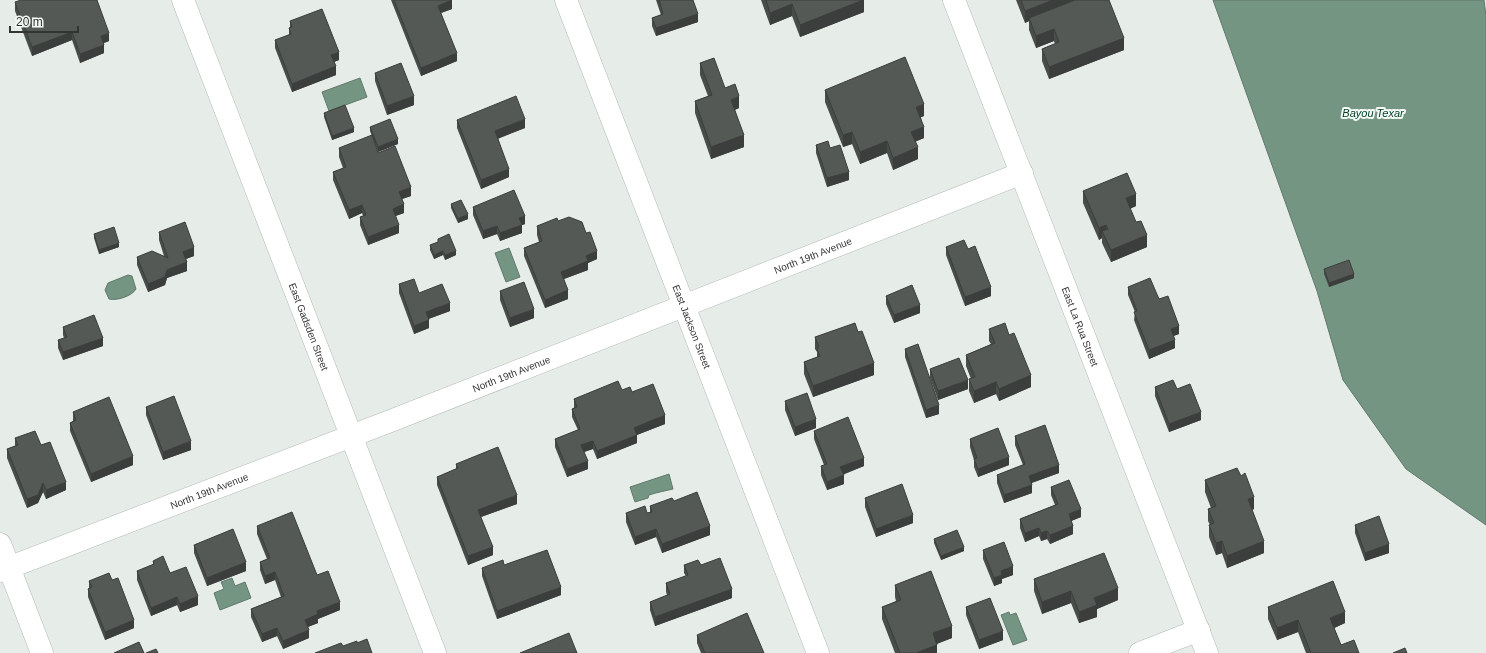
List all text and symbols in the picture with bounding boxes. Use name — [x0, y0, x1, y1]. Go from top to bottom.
scale bar — [10, 8, 78, 34]
text: 20 m — [16, 15, 43, 29]
water label: Bayou Texar — [1342, 107, 1405, 119]
street label: North 19th Avenue — [772, 235, 854, 276]
street label: East Gadsden Street — [287, 281, 330, 372]
street label: East Jackson Street — [670, 283, 713, 370]
street label: East La Rua Street — [1060, 285, 1100, 368]
street label: North 19th Avenue — [471, 354, 552, 394]
street label: North 19th Avenue — [169, 471, 250, 511]

